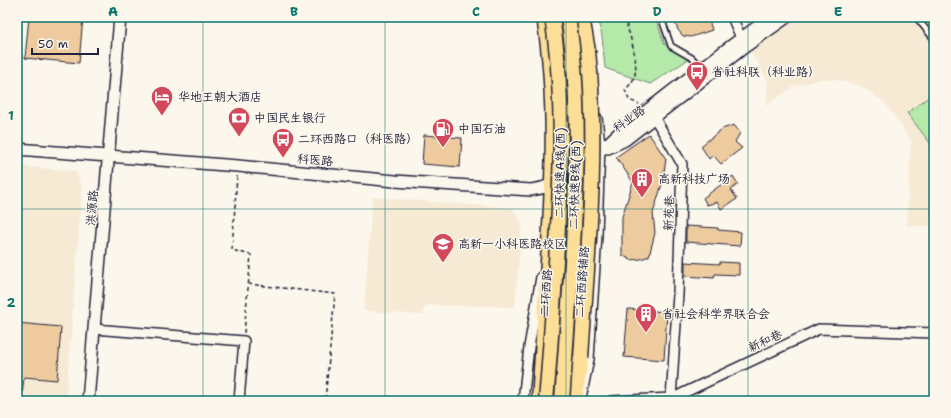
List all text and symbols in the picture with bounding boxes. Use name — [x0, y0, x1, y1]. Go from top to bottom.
text: A — [108, 3, 118, 20]
text: B — [290, 3, 298, 20]
text: C — [472, 3, 480, 20]
text: D — [652, 3, 662, 20]
text: E — [834, 3, 843, 20]
scale bar — [32, 30, 98, 56]
text: 50 m — [38, 36, 68, 52]
bus stop icon: 省社科联（科业路） — [684, 59, 710, 92]
place label: 省社科联（科业路） — [712, 64, 820, 80]
hotel icon: 华地王朝大酒店 — [149, 84, 175, 117]
place label: 华地王朝大酒店 — [178, 89, 262, 105]
street label: 科业路 — [610, 102, 648, 136]
bank icon: 中国民生银行 — [226, 105, 252, 138]
text: 1 — [8, 107, 14, 124]
place label: 中国民生银行 — [254, 110, 326, 126]
fuel station icon: 中国石油 — [430, 116, 456, 149]
place label: 中国石油 — [458, 121, 506, 137]
bus stop icon: 二环西路口（科医路） — [270, 126, 296, 159]
street label: 二环快速A线(西) — [551, 127, 569, 219]
place label: 二环西路口（科医路） — [298, 131, 418, 147]
street label: 二环快速B线(西) — [565, 140, 585, 230]
street label: 科医路 — [296, 150, 334, 170]
building icon: 高新科技广场 — [629, 166, 655, 199]
place label: 高新科技广场 — [658, 171, 730, 187]
street label: 洪源路 — [82, 189, 102, 227]
street label: 新苑巷 — [660, 195, 678, 231]
school or university icon: 高新一小科医路校区 — [430, 231, 456, 264]
place label: 高新一小科医路校区 — [458, 236, 566, 252]
street label: 二环西路辅路 — [572, 246, 592, 318]
street label: 二环西路 — [536, 268, 556, 318]
text: 2 — [6, 294, 16, 311]
building icon: 省社会科学界联合会 — [633, 301, 659, 334]
place label: 省社会科学界联合会 — [662, 306, 770, 322]
street label: 新和巷 — [745, 326, 785, 356]

